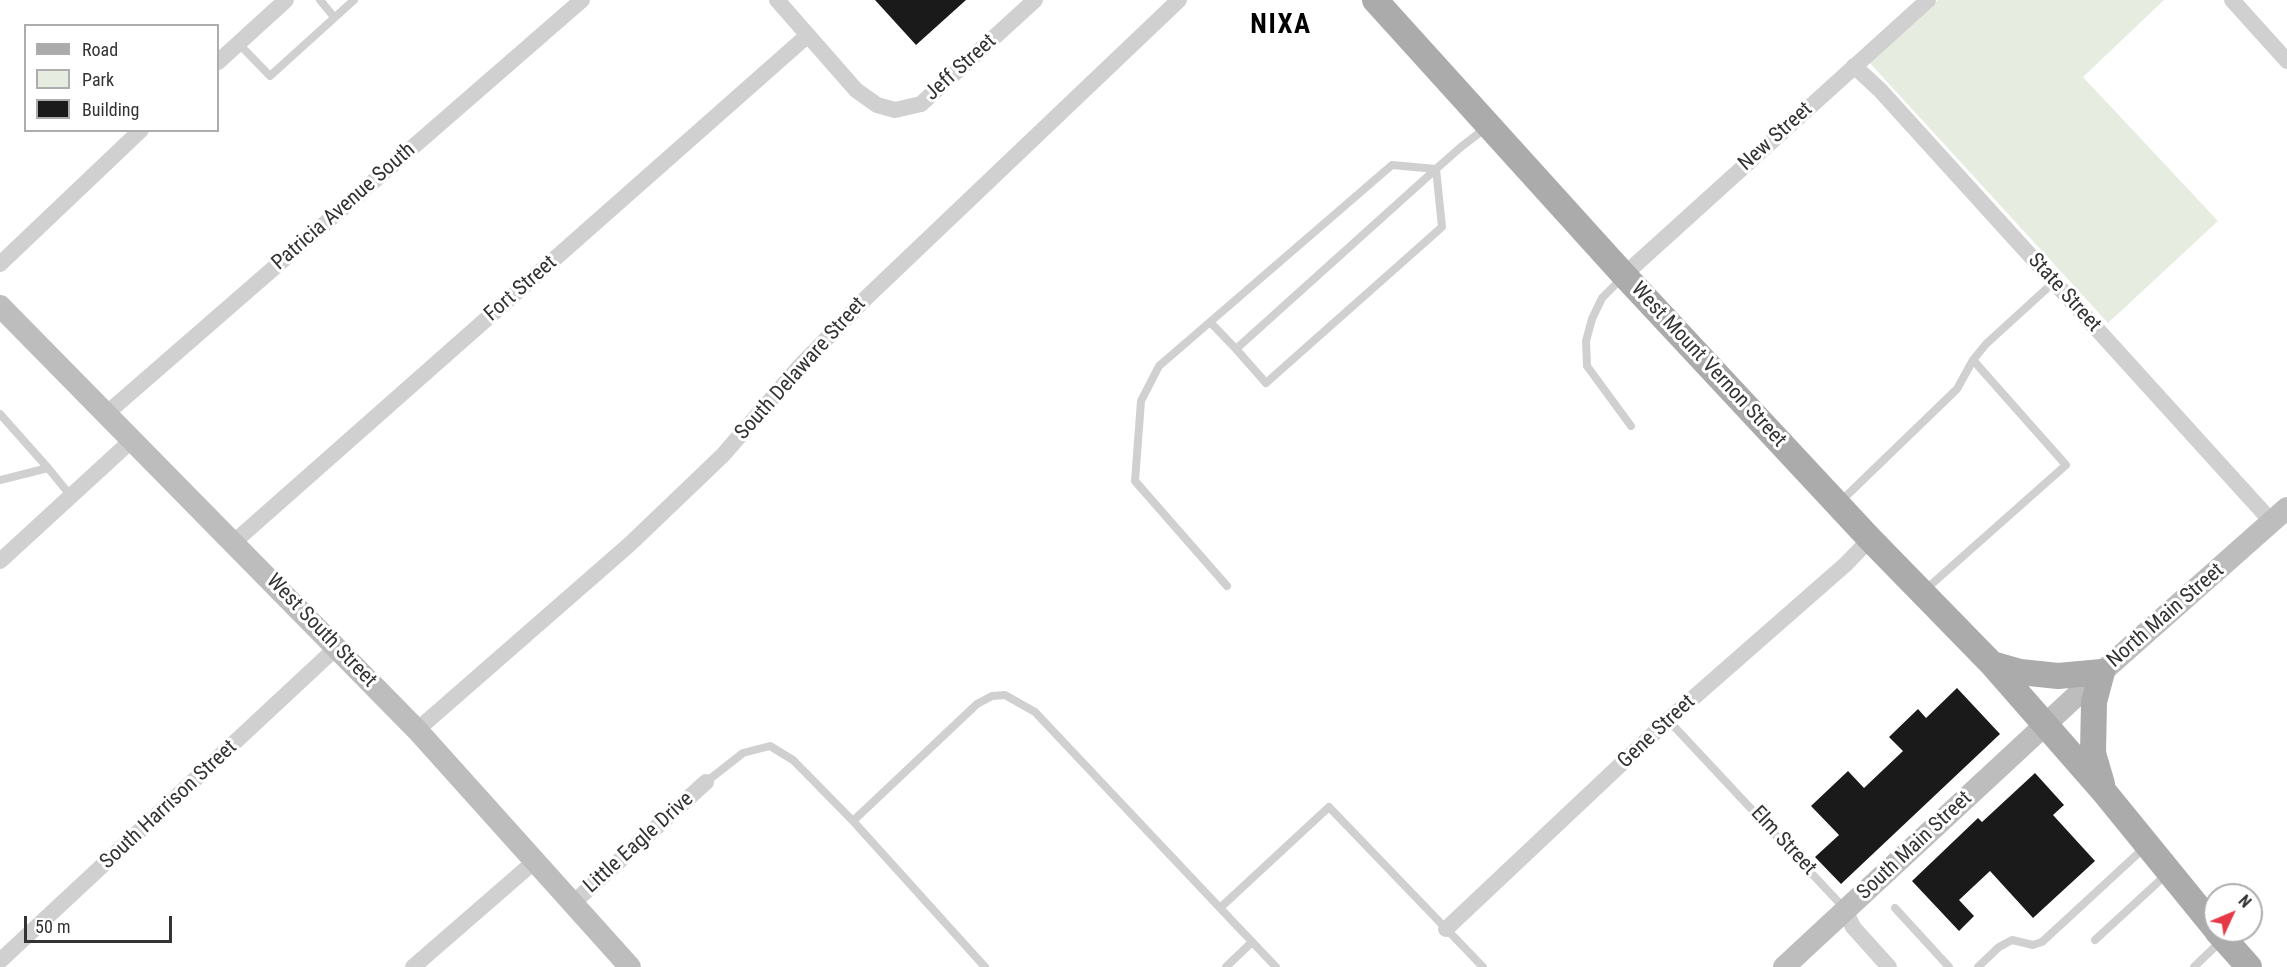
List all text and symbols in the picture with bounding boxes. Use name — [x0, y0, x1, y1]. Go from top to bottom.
district label: NIXA — [1250, 10, 1312, 42]
legend — [24, 24, 219, 132]
street label: Jeff Street — [920, 29, 1002, 107]
text: Road — [82, 39, 118, 60]
text: Park — [82, 69, 114, 90]
street label: New Street — [1734, 97, 1818, 177]
text: Building — [82, 99, 139, 120]
street label: Patricia Avenue South — [267, 138, 421, 276]
street label: State Street — [2022, 248, 2106, 338]
street label: Fort Street — [480, 251, 562, 327]
street label: West Mount Vernon Street — [1625, 277, 1791, 453]
street label: South Delaware Street — [730, 292, 872, 446]
street label: North Main Street — [2102, 558, 2230, 674]
street label: West South Street — [260, 569, 382, 693]
street label: Gene Street — [1613, 690, 1701, 774]
street label: South Harrison Street — [95, 735, 243, 875]
street label: South Main Street — [1852, 786, 1978, 906]
street label: Little Eagle Drive — [579, 787, 699, 899]
street label: Elm Street — [1745, 801, 1821, 881]
north arrow — [2203, 883, 2263, 943]
text: N — [2235, 891, 2255, 912]
scale bar — [27, 904, 176, 942]
text: 50 m — [35, 916, 70, 937]

